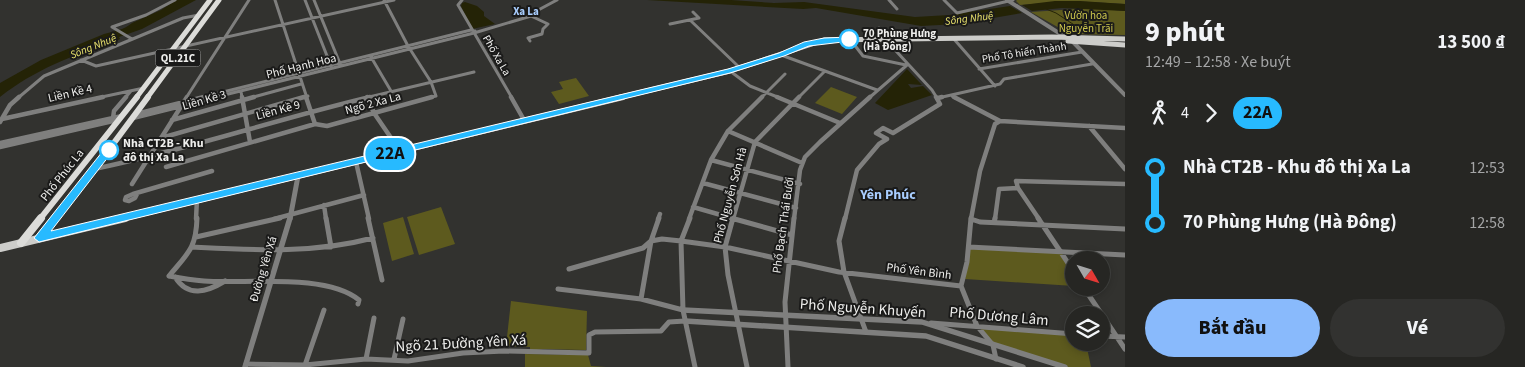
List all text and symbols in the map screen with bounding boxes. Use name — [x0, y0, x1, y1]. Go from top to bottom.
district label: Xa La — [513, 4, 539, 19]
water label: Sông Nhuệ — [944, 8, 995, 29]
park label: Vườn hoa Nguyễn Trãi — [1059, 8, 1113, 36]
text: 9 phút — [1145, 12, 1225, 52]
place label: 70 Phùng Hưng (Hà Đông) — [863, 26, 936, 54]
marker: 70 Phùng Hưng (Hà Đông) — [839, 29, 859, 49]
text: 13 500 ₫ — [1437, 29, 1505, 56]
water label: Sông Nhuệ — [68, 30, 119, 63]
street label: Phố Xa La — [479, 32, 514, 78]
street label: Phố Tô hiến Thành — [981, 38, 1067, 67]
road number: QL.21C — [156, 49, 200, 66]
street label: Phố Hạnh Hoa — [264, 50, 338, 83]
text: 12:49 – 12:58 · Xe buýt — [1145, 51, 1291, 73]
street label: Liền Kề 4 — [46, 80, 94, 107]
street label: Liền Kề 3 — [180, 86, 228, 115]
street label: Ngõ 2 Xa La — [343, 88, 403, 119]
street label: Liền Kề 9 — [254, 96, 302, 125]
icon: walk — [1145, 99, 1173, 127]
icon: forward — [1197, 99, 1225, 127]
text: 22A — [1243, 100, 1272, 125]
text: 4 — [1181, 102, 1189, 124]
place label: Nhà CT2B - Khu đô thị Xa La — [123, 135, 204, 166]
line badge: 22A — [361, 138, 419, 170]
marker: Nhà CT2B - Khu đô thị Xa La — [99, 140, 119, 160]
text: 22A — [375, 141, 405, 166]
street label: Phố Nguyễn Sơn Hà — [709, 145, 751, 245]
street label: Phố Phúc La — [37, 146, 88, 205]
text: Nhà CT2B - Khu đô thị Xa La — [1183, 154, 1411, 181]
text: 12:53 — [1469, 157, 1505, 179]
street label: Phố Bạch Thái Bưởi — [768, 176, 799, 274]
district label: Yên Phúc — [859, 185, 916, 205]
text: 70 Phùng Hưng (Hà Đông) — [1183, 209, 1397, 236]
text: 12:58 — [1469, 212, 1505, 234]
street label: Đường Yên Xá — [245, 234, 282, 304]
north arrow — [1065, 251, 1110, 296]
map controls — [1065, 251, 1110, 351]
street label: Phố Yên Bình — [885, 259, 952, 284]
street label: Phố Nguyễn Khuyến — [799, 294, 927, 323]
button: Bắt đầu — [1145, 299, 1320, 357]
button: Vé — [1330, 299, 1505, 357]
street label: Phố Dương Lâm — [949, 302, 1049, 331]
button: layers — [1065, 306, 1110, 351]
street label: Ngõ 21 Đường Yên Xá — [395, 330, 527, 357]

